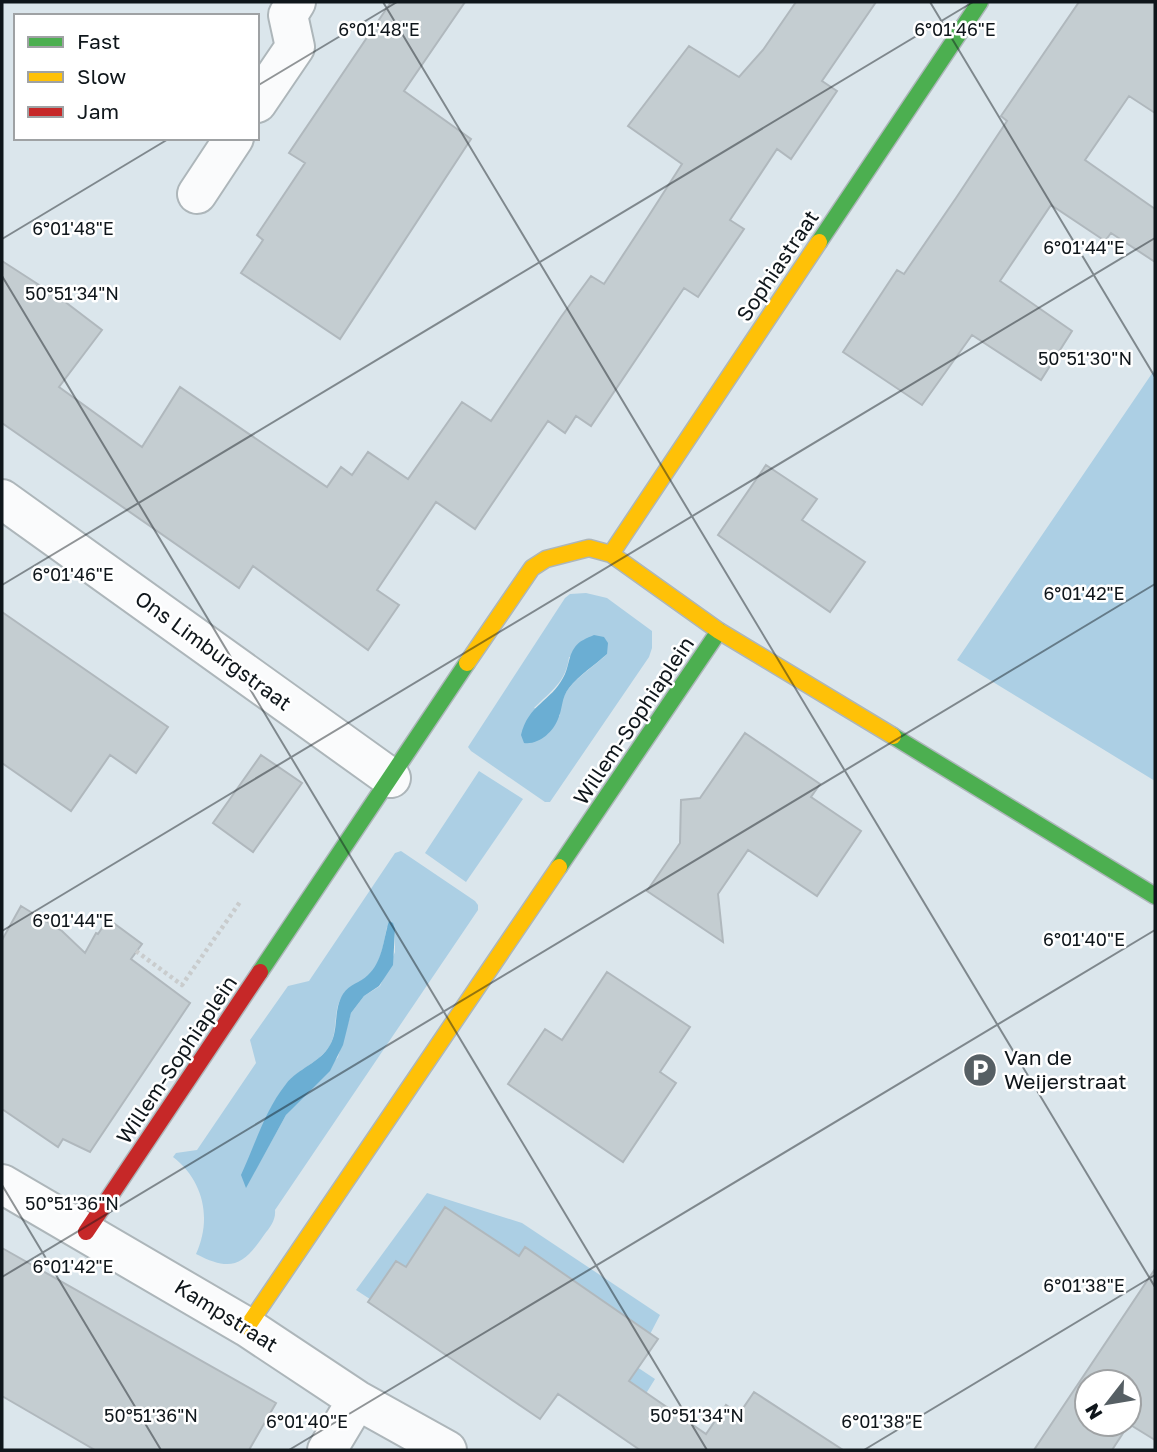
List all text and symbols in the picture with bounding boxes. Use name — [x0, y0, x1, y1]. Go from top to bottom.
legend — [14, 14, 259, 140]
text: 6°01'48"E — [338, 18, 420, 40]
text: 6°01'46"E — [914, 18, 996, 40]
text: Fast — [77, 28, 120, 54]
text: Slow — [77, 63, 126, 89]
text: Jam — [77, 98, 119, 124]
street label: Sophiastraat — [730, 205, 824, 326]
text: 6°01'48"E — [32, 217, 114, 239]
text: 6°01'44"E — [1043, 236, 1125, 258]
text: 50°51'34"N — [25, 282, 119, 304]
text: 50°51'30"N — [1038, 347, 1132, 369]
text: 6°01'46"E — [32, 563, 114, 585]
text: 6°01'42"E — [1043, 582, 1125, 604]
street label: Ons Limburgstraat — [130, 585, 297, 716]
street label: Willem-Sophiaplein — [567, 631, 699, 809]
text: 6°01'44"E — [32, 909, 114, 931]
text: 6°01'40"E — [1043, 928, 1125, 950]
street label: Willem-Sophiaplein — [110, 970, 242, 1148]
place label: Van de Weijerstraat — [1004, 1044, 1127, 1094]
parking icon: Van de Weijerstraat — [961, 1051, 999, 1089]
text: 50°51'36"N — [25, 1192, 119, 1214]
text: 6°01'42"E — [32, 1255, 114, 1277]
street label: Kampstraat — [170, 1273, 283, 1357]
text: 6°01'38"E — [1043, 1274, 1125, 1296]
north arrow — [1073, 1368, 1143, 1438]
text: N — [1079, 1400, 1107, 1424]
text: 50°51'36"N — [104, 1404, 198, 1426]
text: 50°51'34"N — [650, 1404, 744, 1426]
text: 6°01'40"E — [266, 1410, 348, 1432]
text: 6°01'38"E — [841, 1410, 923, 1432]

